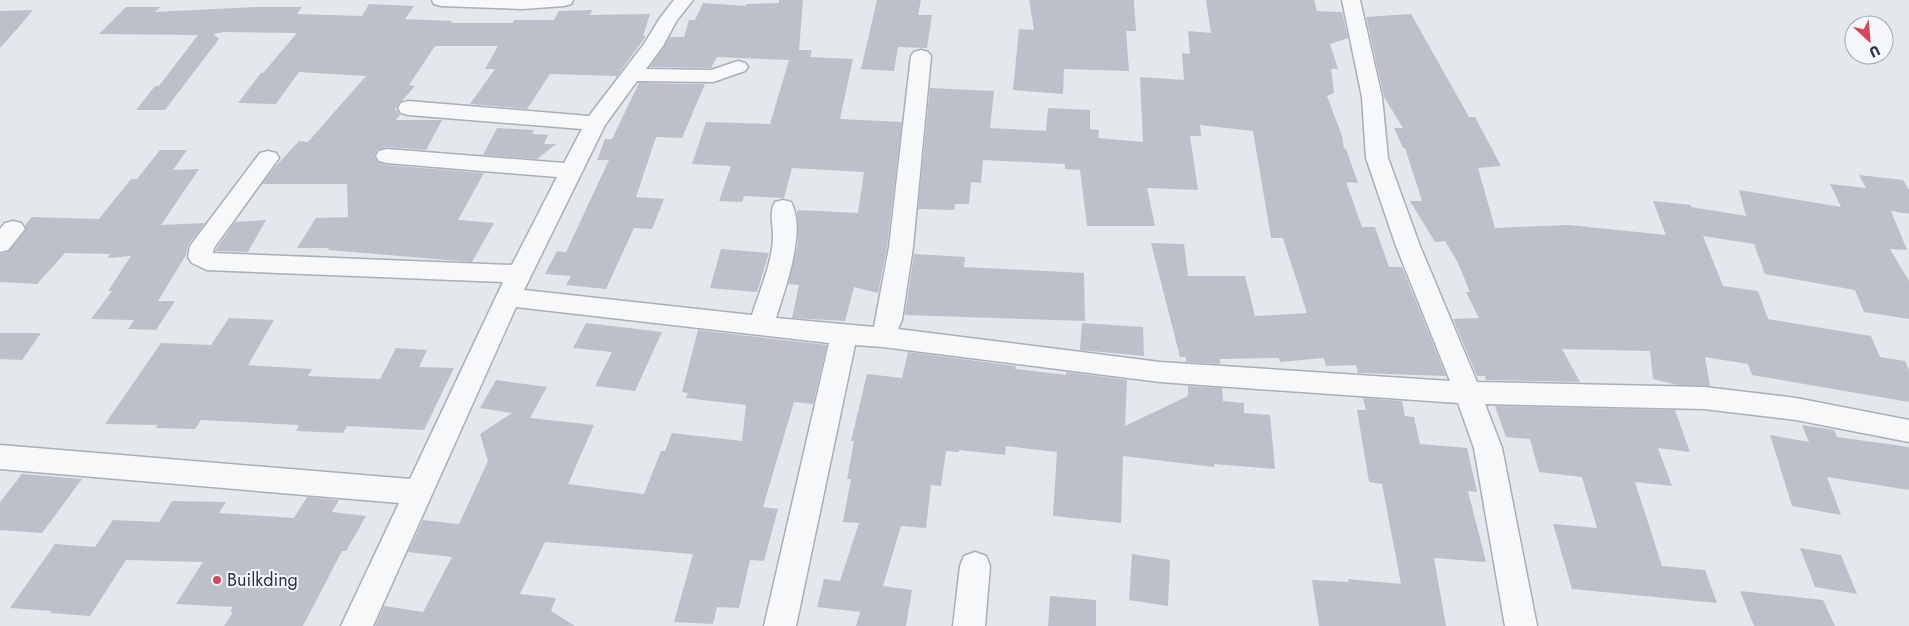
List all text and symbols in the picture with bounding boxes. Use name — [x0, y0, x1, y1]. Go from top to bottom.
north arrow — [1844, 15, 1894, 65]
text: U — [1866, 41, 1883, 63]
place label: Builkding — [227, 567, 298, 593]
marker: Builkding — [211, 574, 223, 586]

